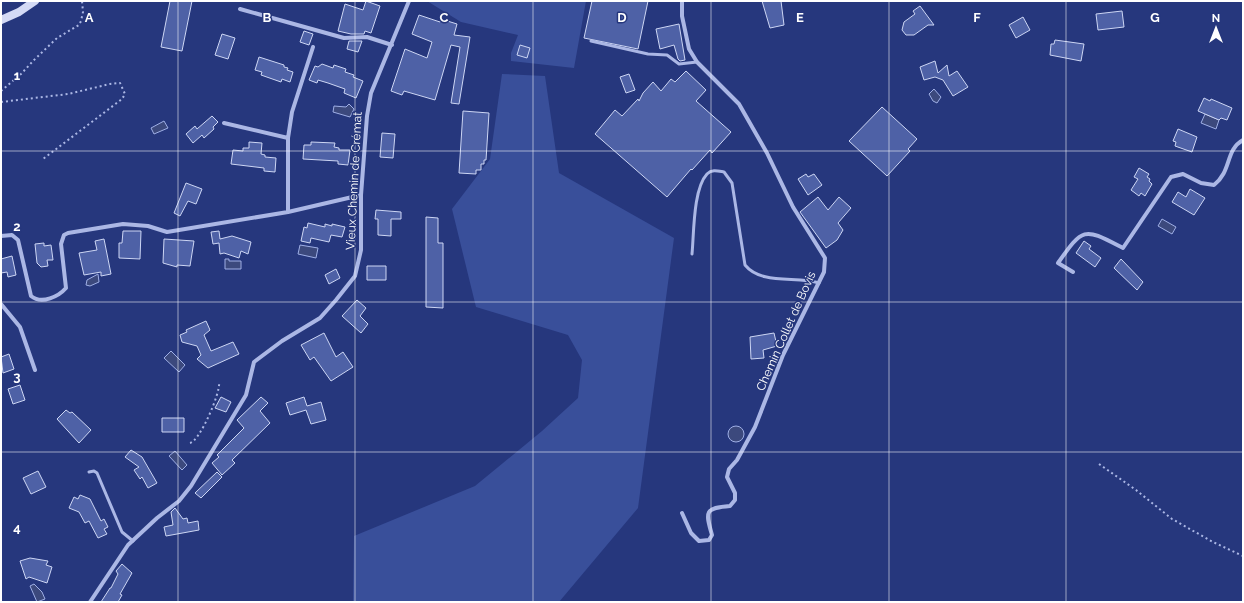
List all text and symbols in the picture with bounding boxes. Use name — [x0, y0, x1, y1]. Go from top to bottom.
north arrow — [1196, 8, 1236, 48]
text: A — [85, 10, 94, 25]
text: B — [263, 10, 272, 25]
text: C — [440, 10, 449, 25]
text: D — [617, 10, 627, 25]
text: E — [796, 10, 804, 25]
text: F — [973, 10, 981, 25]
text: G — [1150, 10, 1160, 25]
text: N — [1212, 12, 1220, 25]
text: 1 — [14, 68, 21, 83]
street label: Vieux Chemin de Crémat — [343, 112, 365, 250]
text: 2 — [13, 219, 21, 234]
street label: Chemin Collet de Bovis — [753, 269, 819, 393]
text: 3 — [13, 369, 21, 384]
text: 4 — [13, 520, 21, 535]

